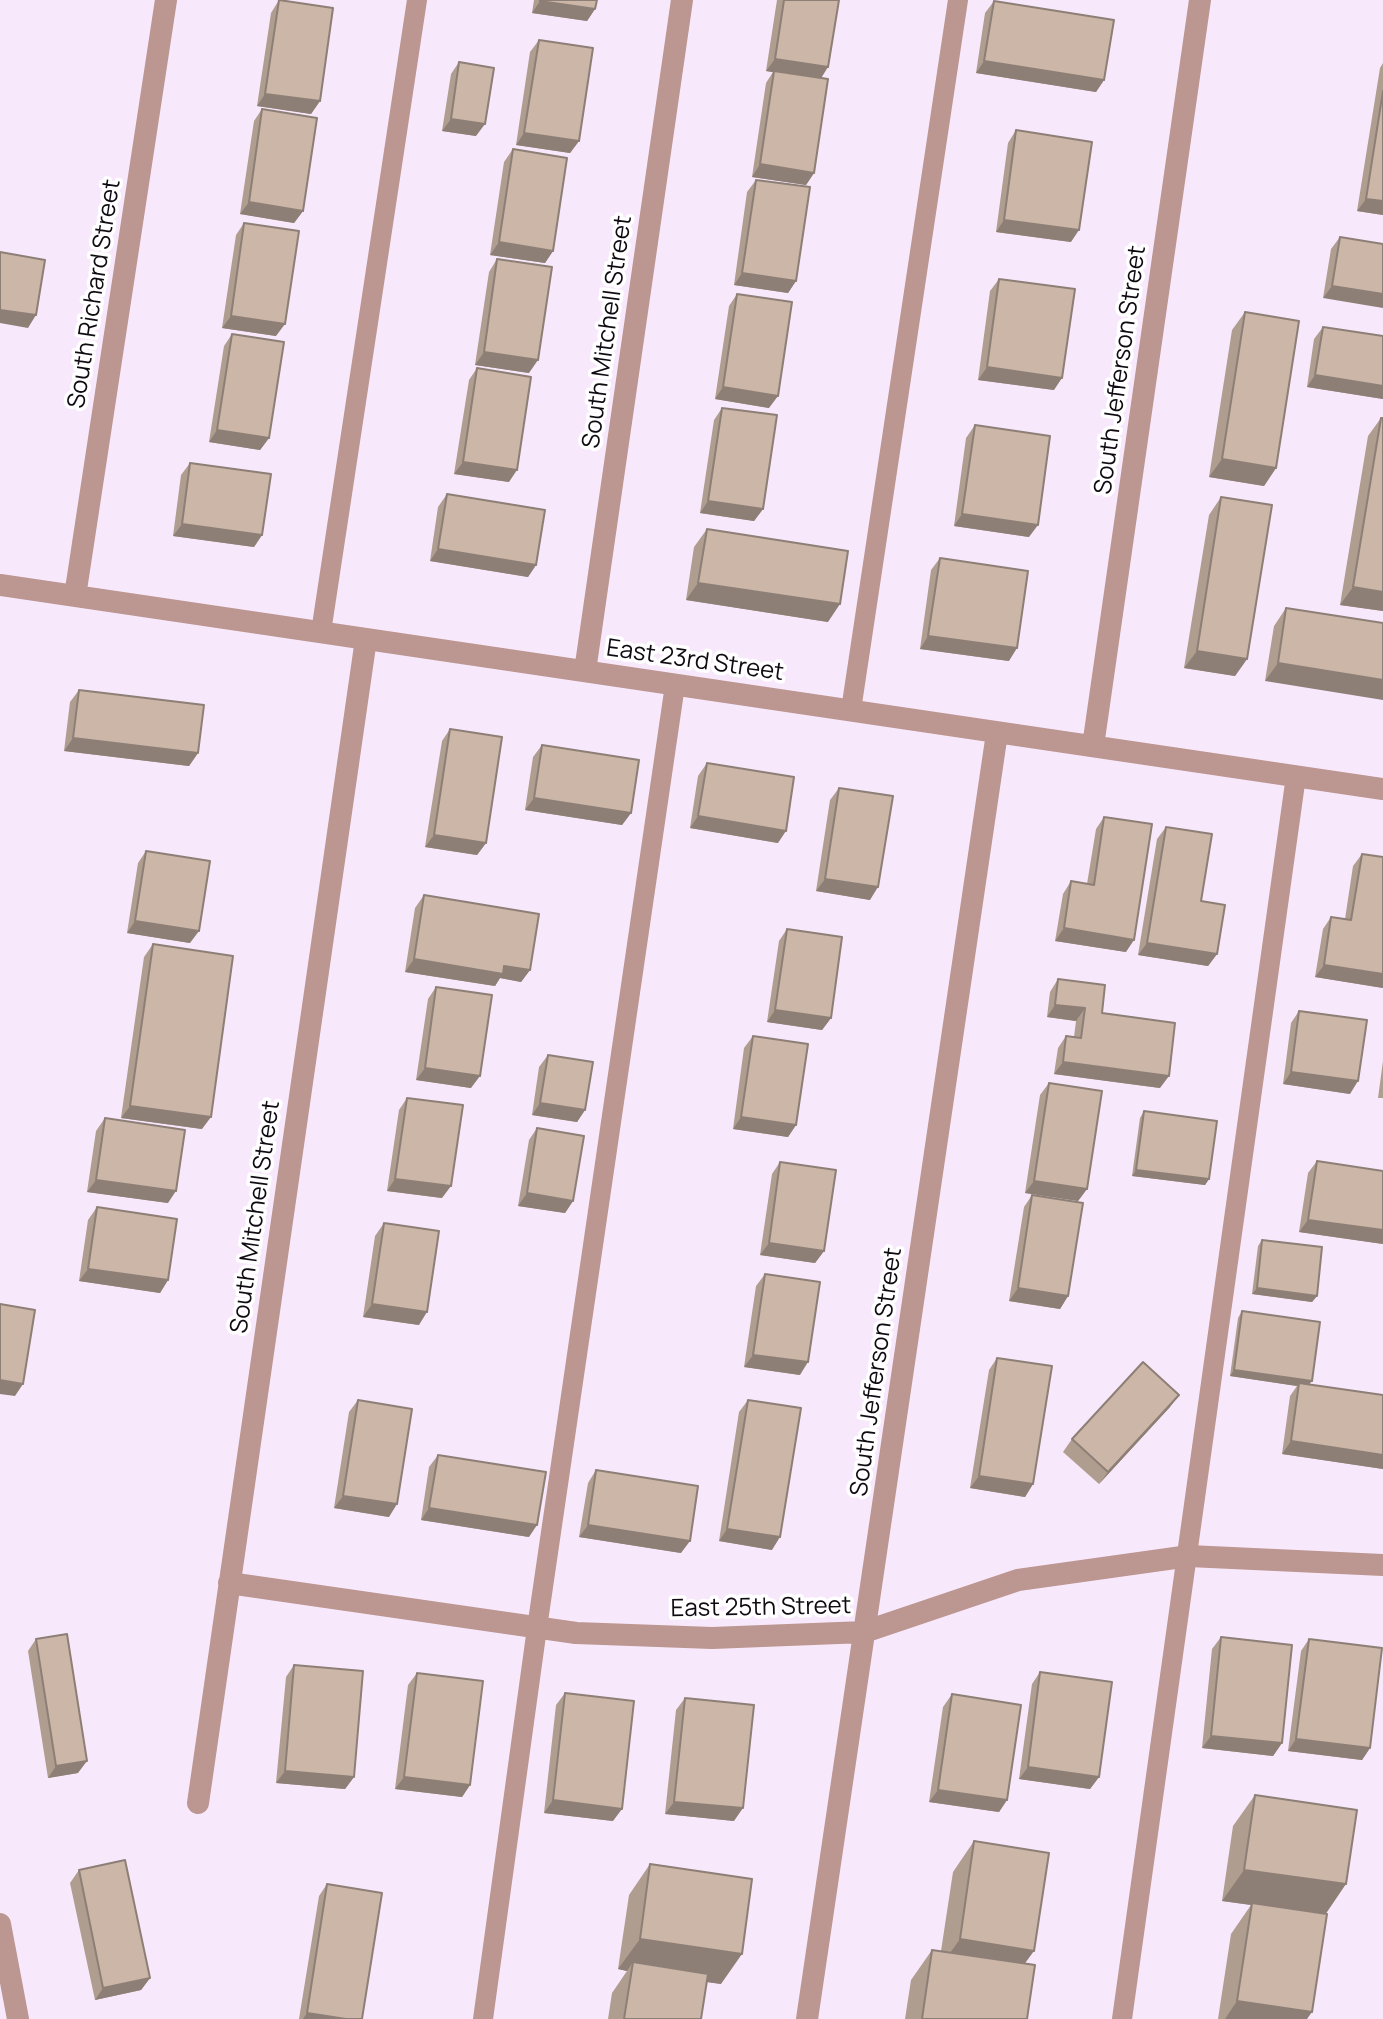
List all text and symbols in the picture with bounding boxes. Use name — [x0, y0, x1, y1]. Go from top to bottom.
street label: South Richard Street — [63, 177, 127, 411]
street label: South Mitchell Street — [577, 214, 639, 450]
street label: South Jefferson Street — [1089, 244, 1153, 496]
street label: East 23rd Street — [604, 634, 786, 688]
street label: South Mitchell Street — [225, 1099, 287, 1335]
street label: South Jefferson Street — [845, 1246, 909, 1498]
street label: East 25th Street — [670, 1592, 852, 1624]

